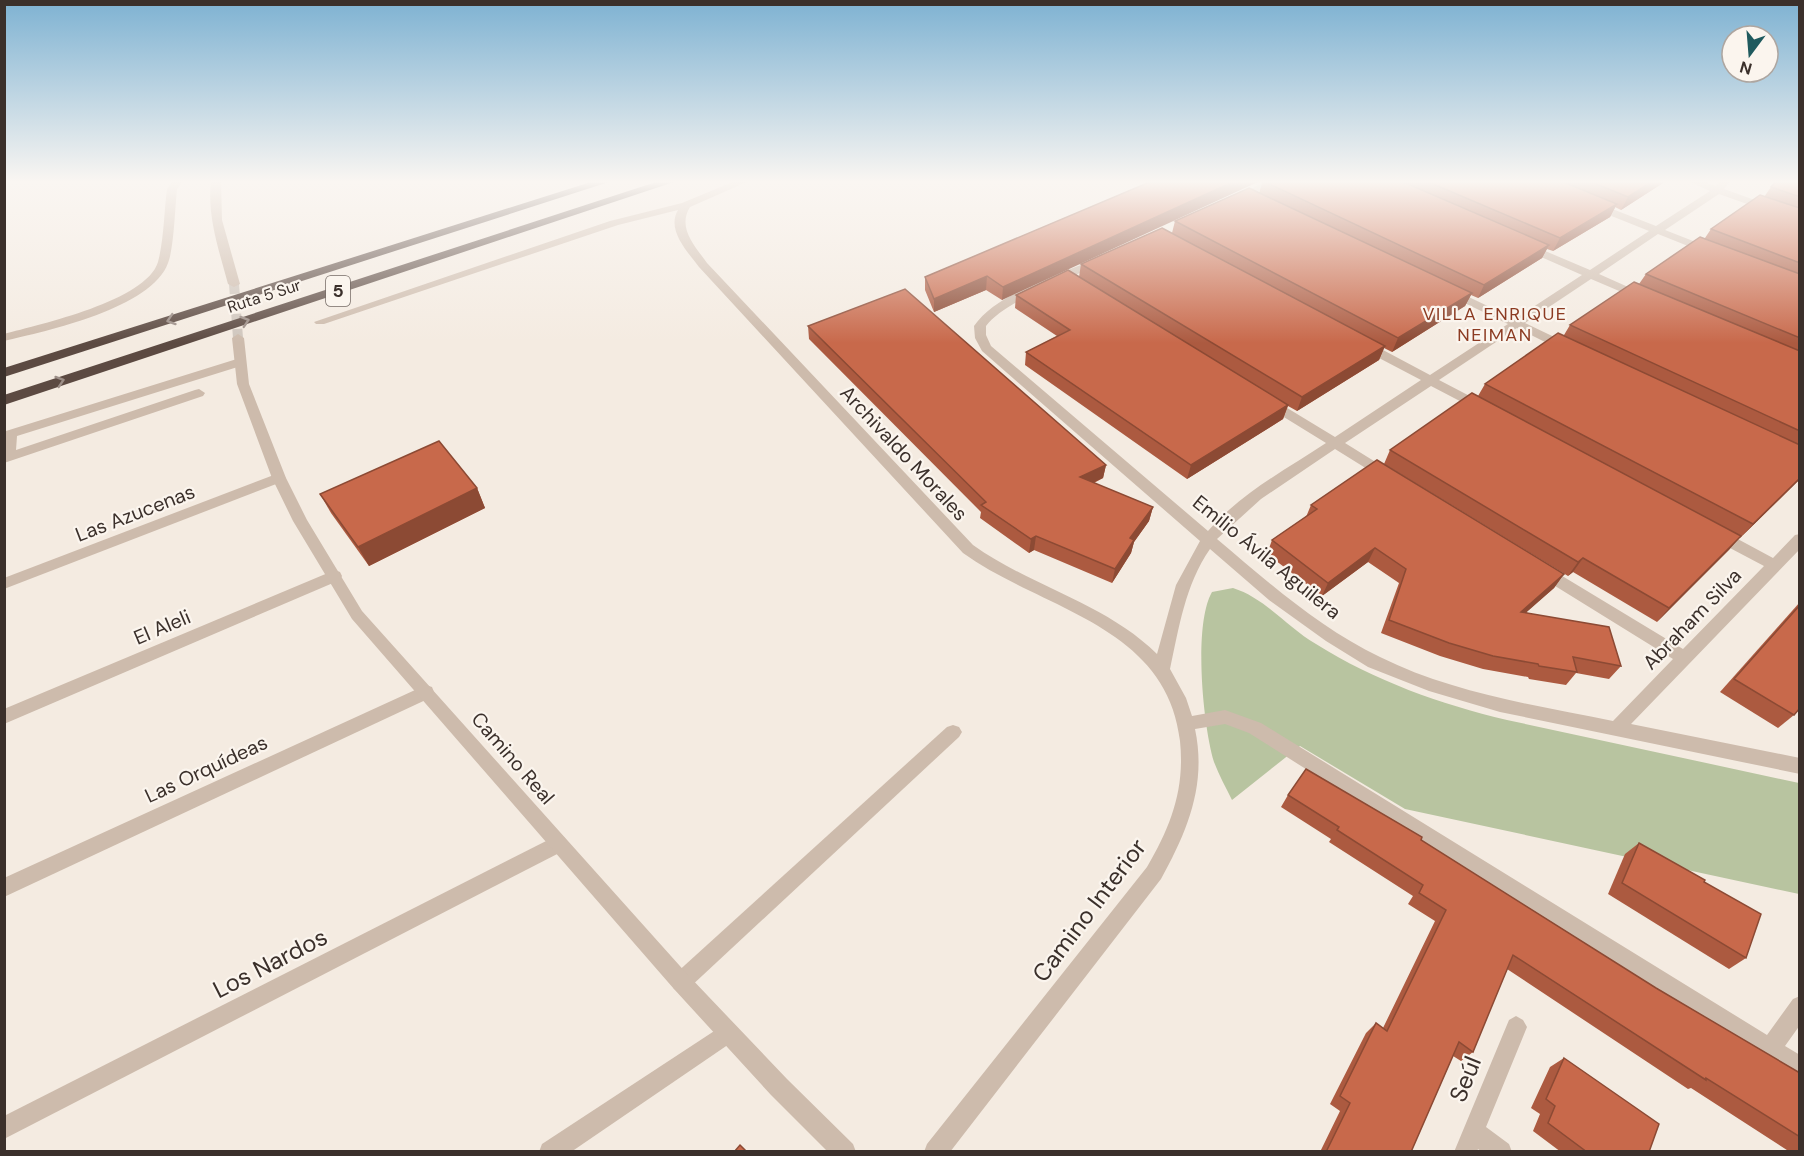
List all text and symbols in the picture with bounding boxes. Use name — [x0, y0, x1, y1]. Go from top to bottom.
north arrow — [1720, 24, 1780, 84]
text: N — [1737, 56, 1755, 80]
street label: Ruta 5 Sur — [224, 274, 304, 318]
road number: 5 — [326, 276, 350, 306]
district label: VILLA ENRIQUE NEIMAN — [1423, 302, 1567, 347]
one-way arrow — [166, 313, 177, 325]
one-way arrow — [239, 316, 250, 328]
one-way arrow — [54, 376, 65, 389]
street label: Archivaldo Morales — [834, 380, 974, 526]
street label: Las Azucenas — [72, 478, 198, 548]
street label: Emilio Ávila Aguilera — [1188, 489, 1346, 625]
street label: Abraham Silva — [1637, 563, 1747, 675]
street label: El Aleli — [130, 603, 194, 651]
street label: Camino Real — [466, 706, 560, 810]
street label: Las Orquídeas — [140, 729, 272, 809]
street label: Camino Interior — [1025, 832, 1153, 988]
street label: Los Nardos — [208, 921, 332, 1005]
street label: Seúl — [1442, 1052, 1488, 1106]

